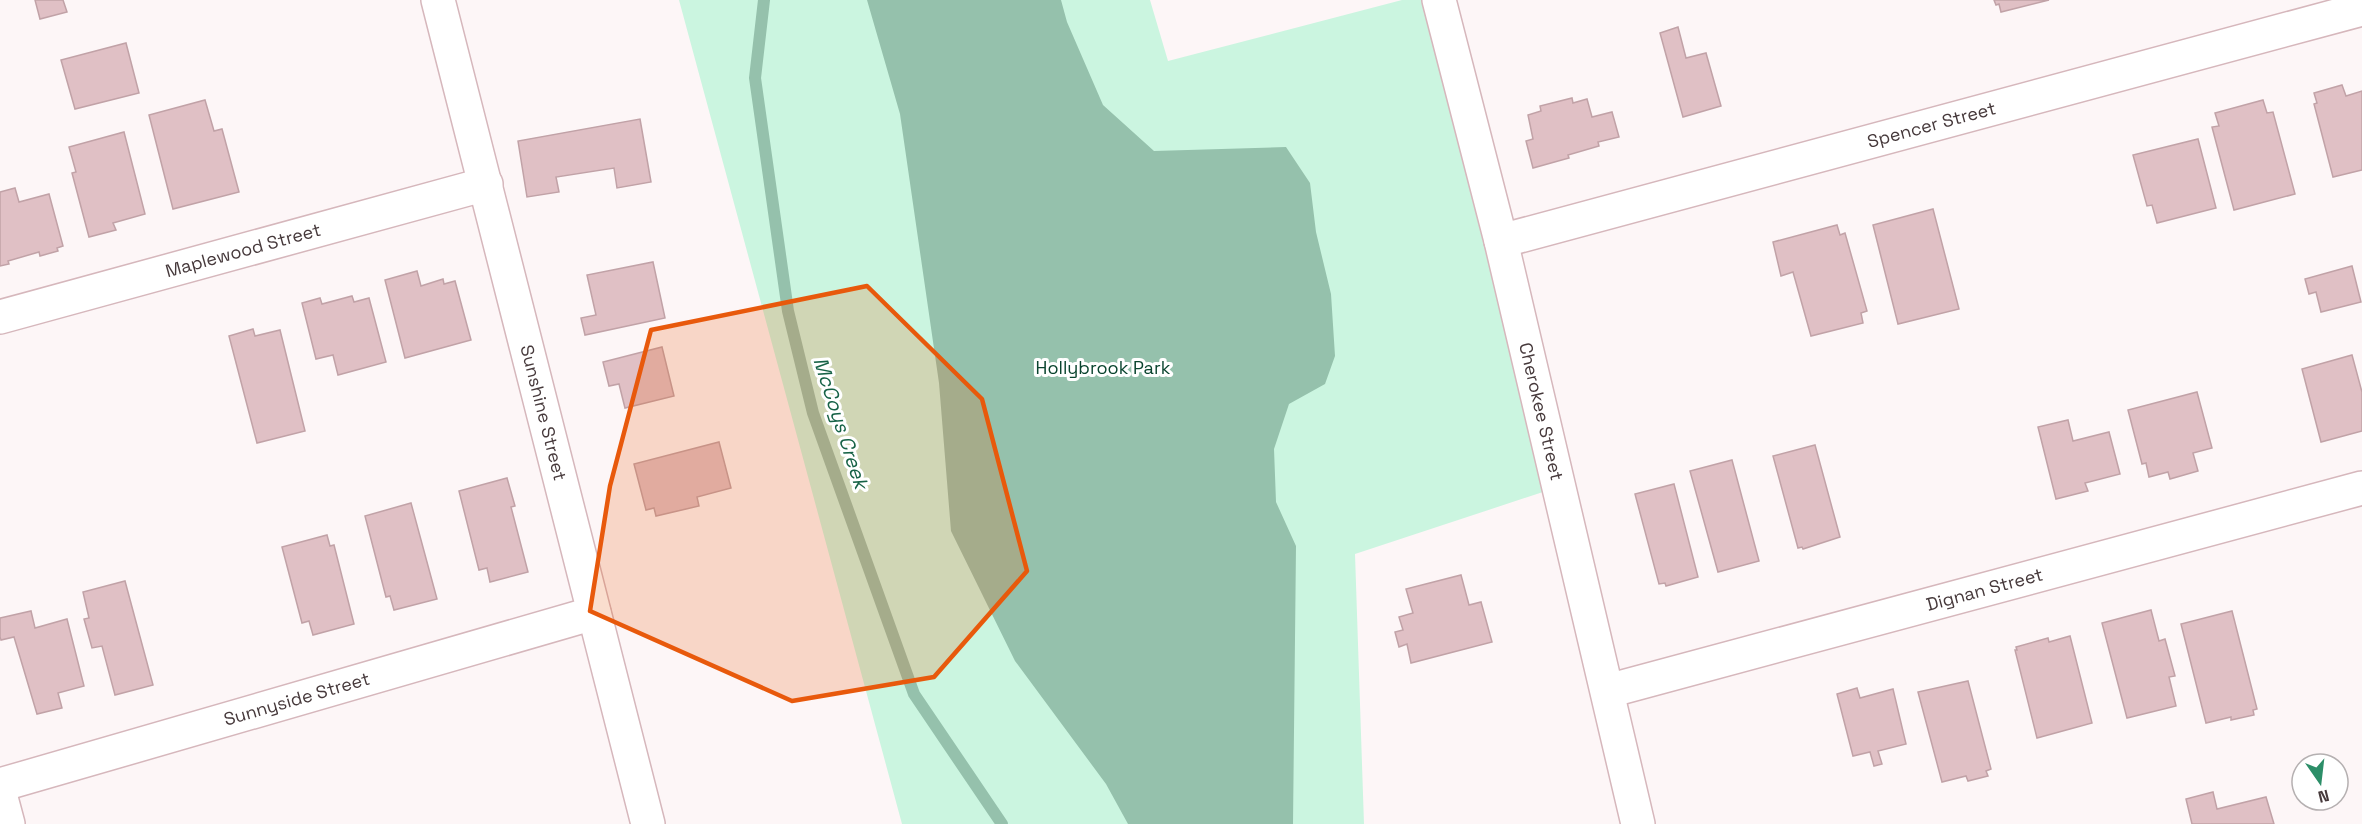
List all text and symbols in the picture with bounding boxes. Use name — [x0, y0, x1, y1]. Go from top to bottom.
street label: Spencer Street — [1865, 96, 1998, 153]
street label: Maplewood Street — [163, 218, 323, 282]
street label: Cherokee Street — [1514, 340, 1569, 483]
street label: Sunshine Street — [515, 342, 572, 483]
water label: McCoys Creek — [807, 354, 875, 494]
park label: Hollybrook Park — [1036, 356, 1171, 379]
street label: Dignan Street — [1924, 562, 2045, 616]
street label: Sunnyside Street — [221, 667, 372, 731]
north arrow — [2290, 752, 2350, 812]
text: N — [2316, 785, 2331, 808]

